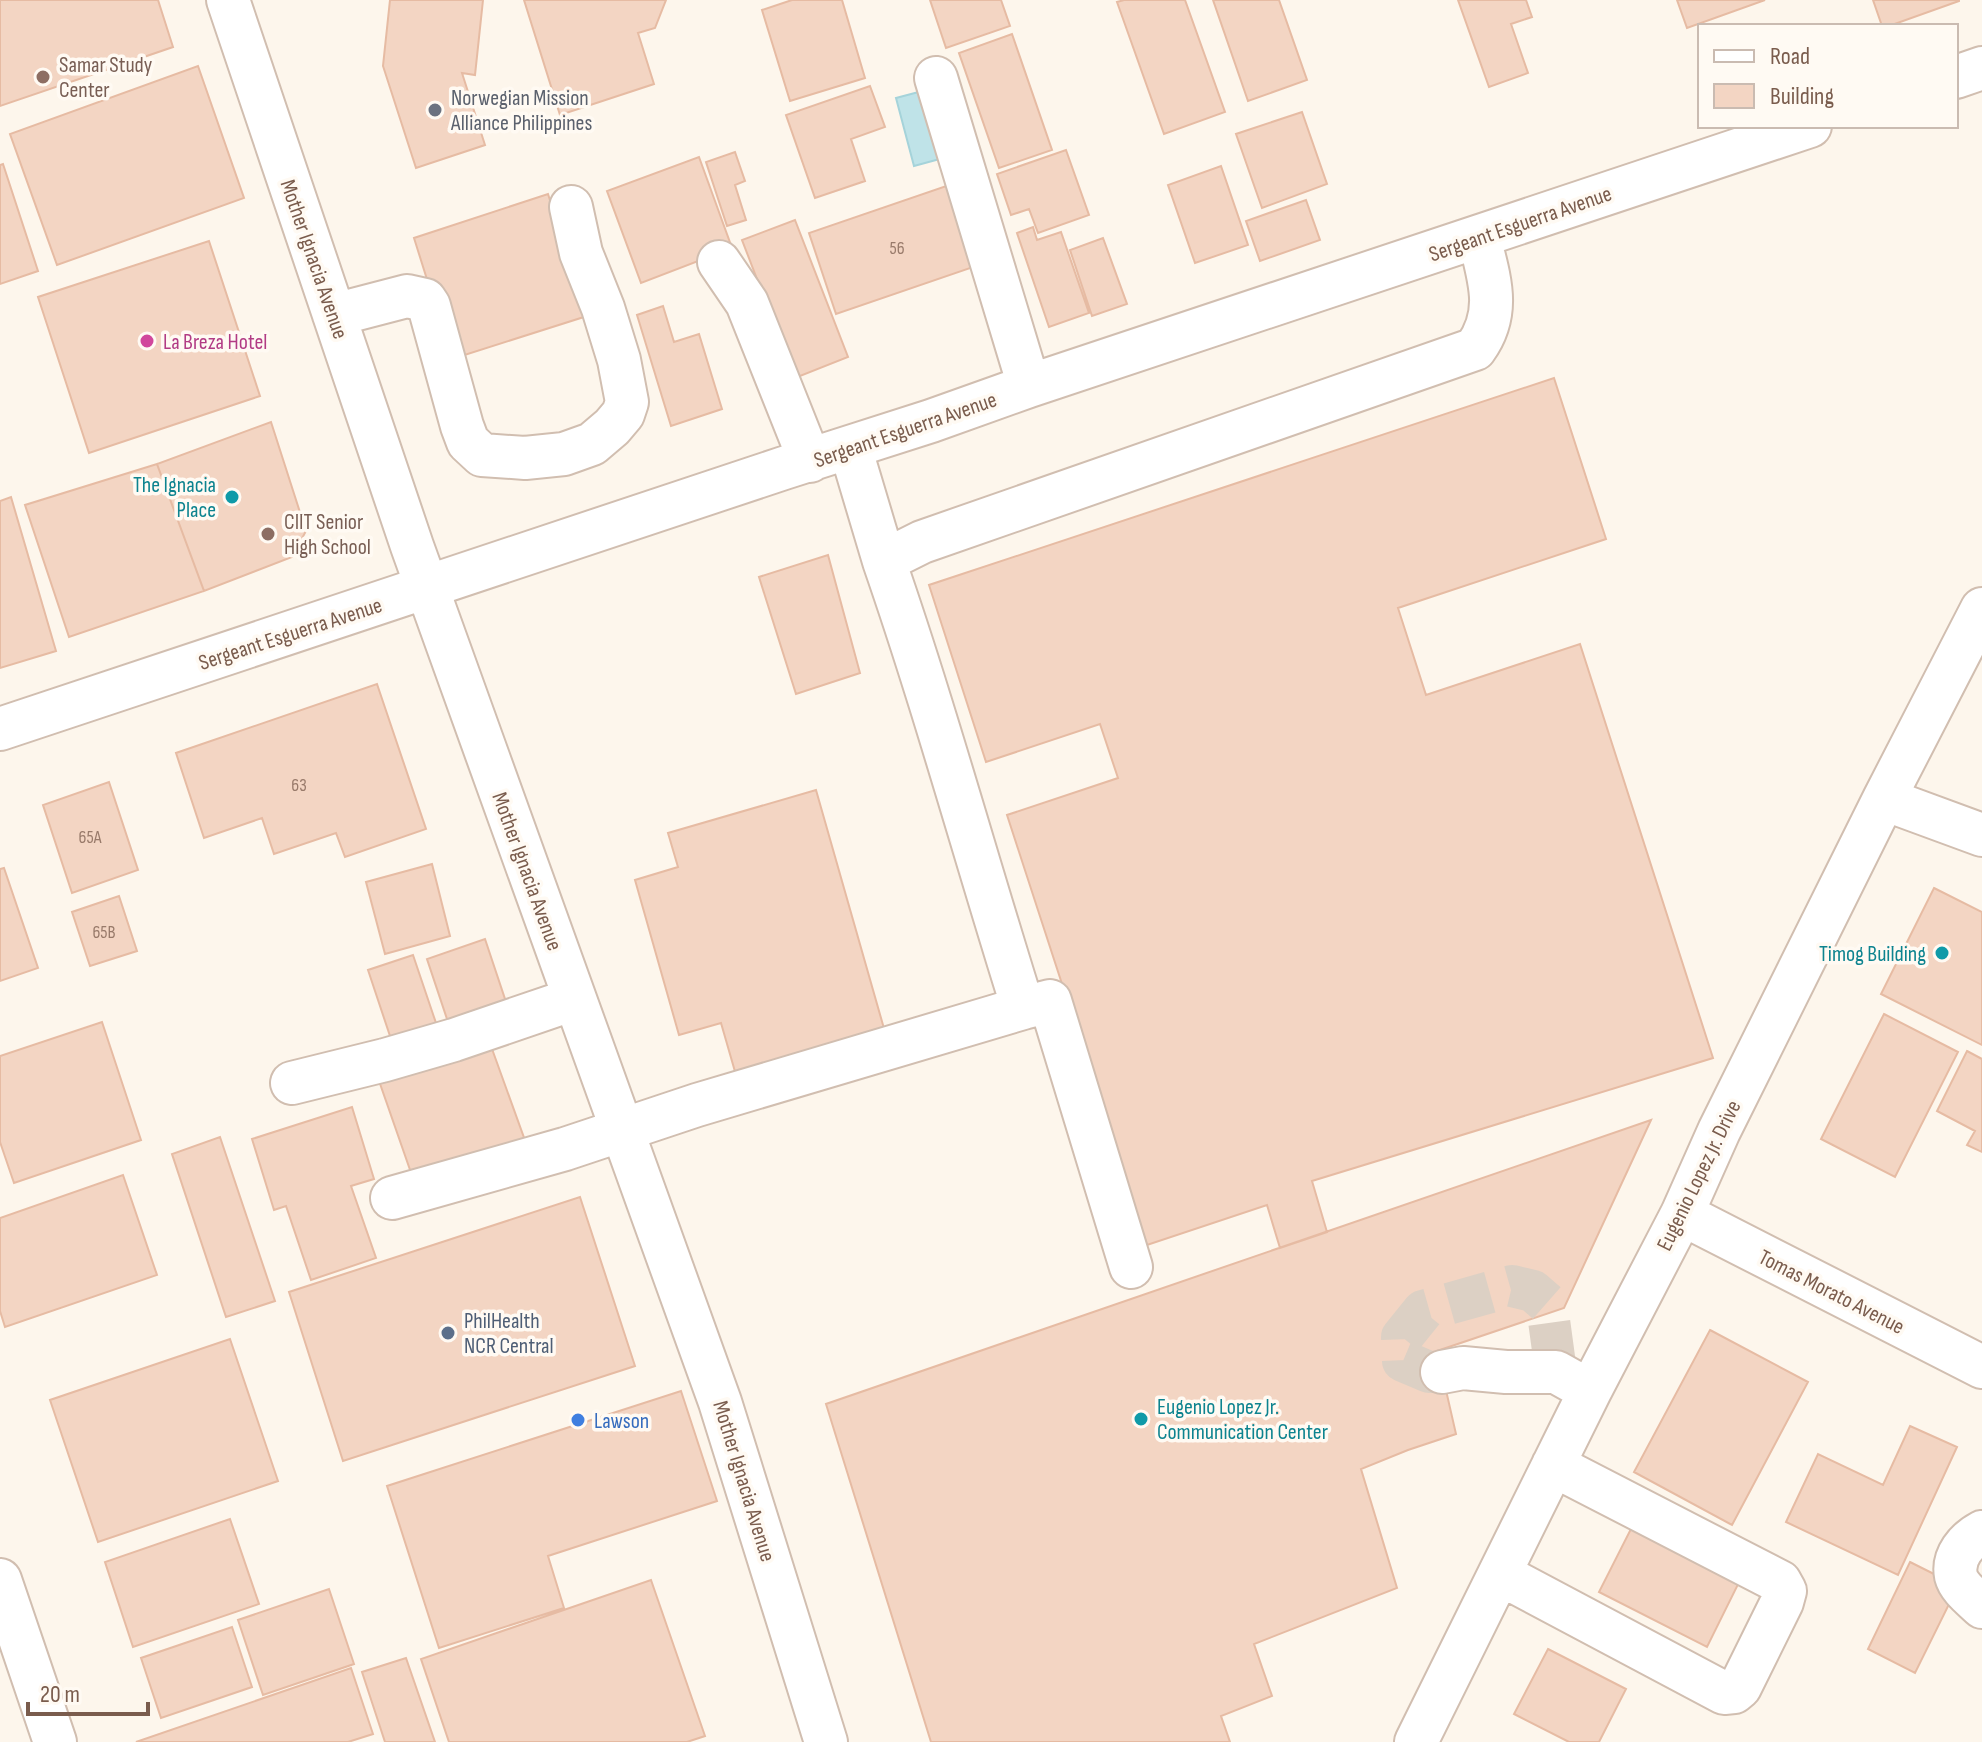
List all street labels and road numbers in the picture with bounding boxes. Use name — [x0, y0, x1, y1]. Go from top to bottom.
street label: Mother Ignacia Avenue — [274, 176, 353, 343]
street label: Sergeant Esguerra Avenue — [1426, 180, 1615, 268]
street label: Sergeant Esguerra Avenue — [811, 386, 1000, 474]
street label: Sergeant Esguerra Avenue — [195, 592, 386, 677]
street label: Mother Ignacia Avenue — [485, 789, 568, 954]
street label: Eugenio Lopez Jr. Drive — [1651, 1096, 1747, 1255]
street label: Tomas Morato Avenue — [1754, 1244, 1909, 1341]
street label: Mother Ignacia Avenue — [706, 1398, 781, 1565]

